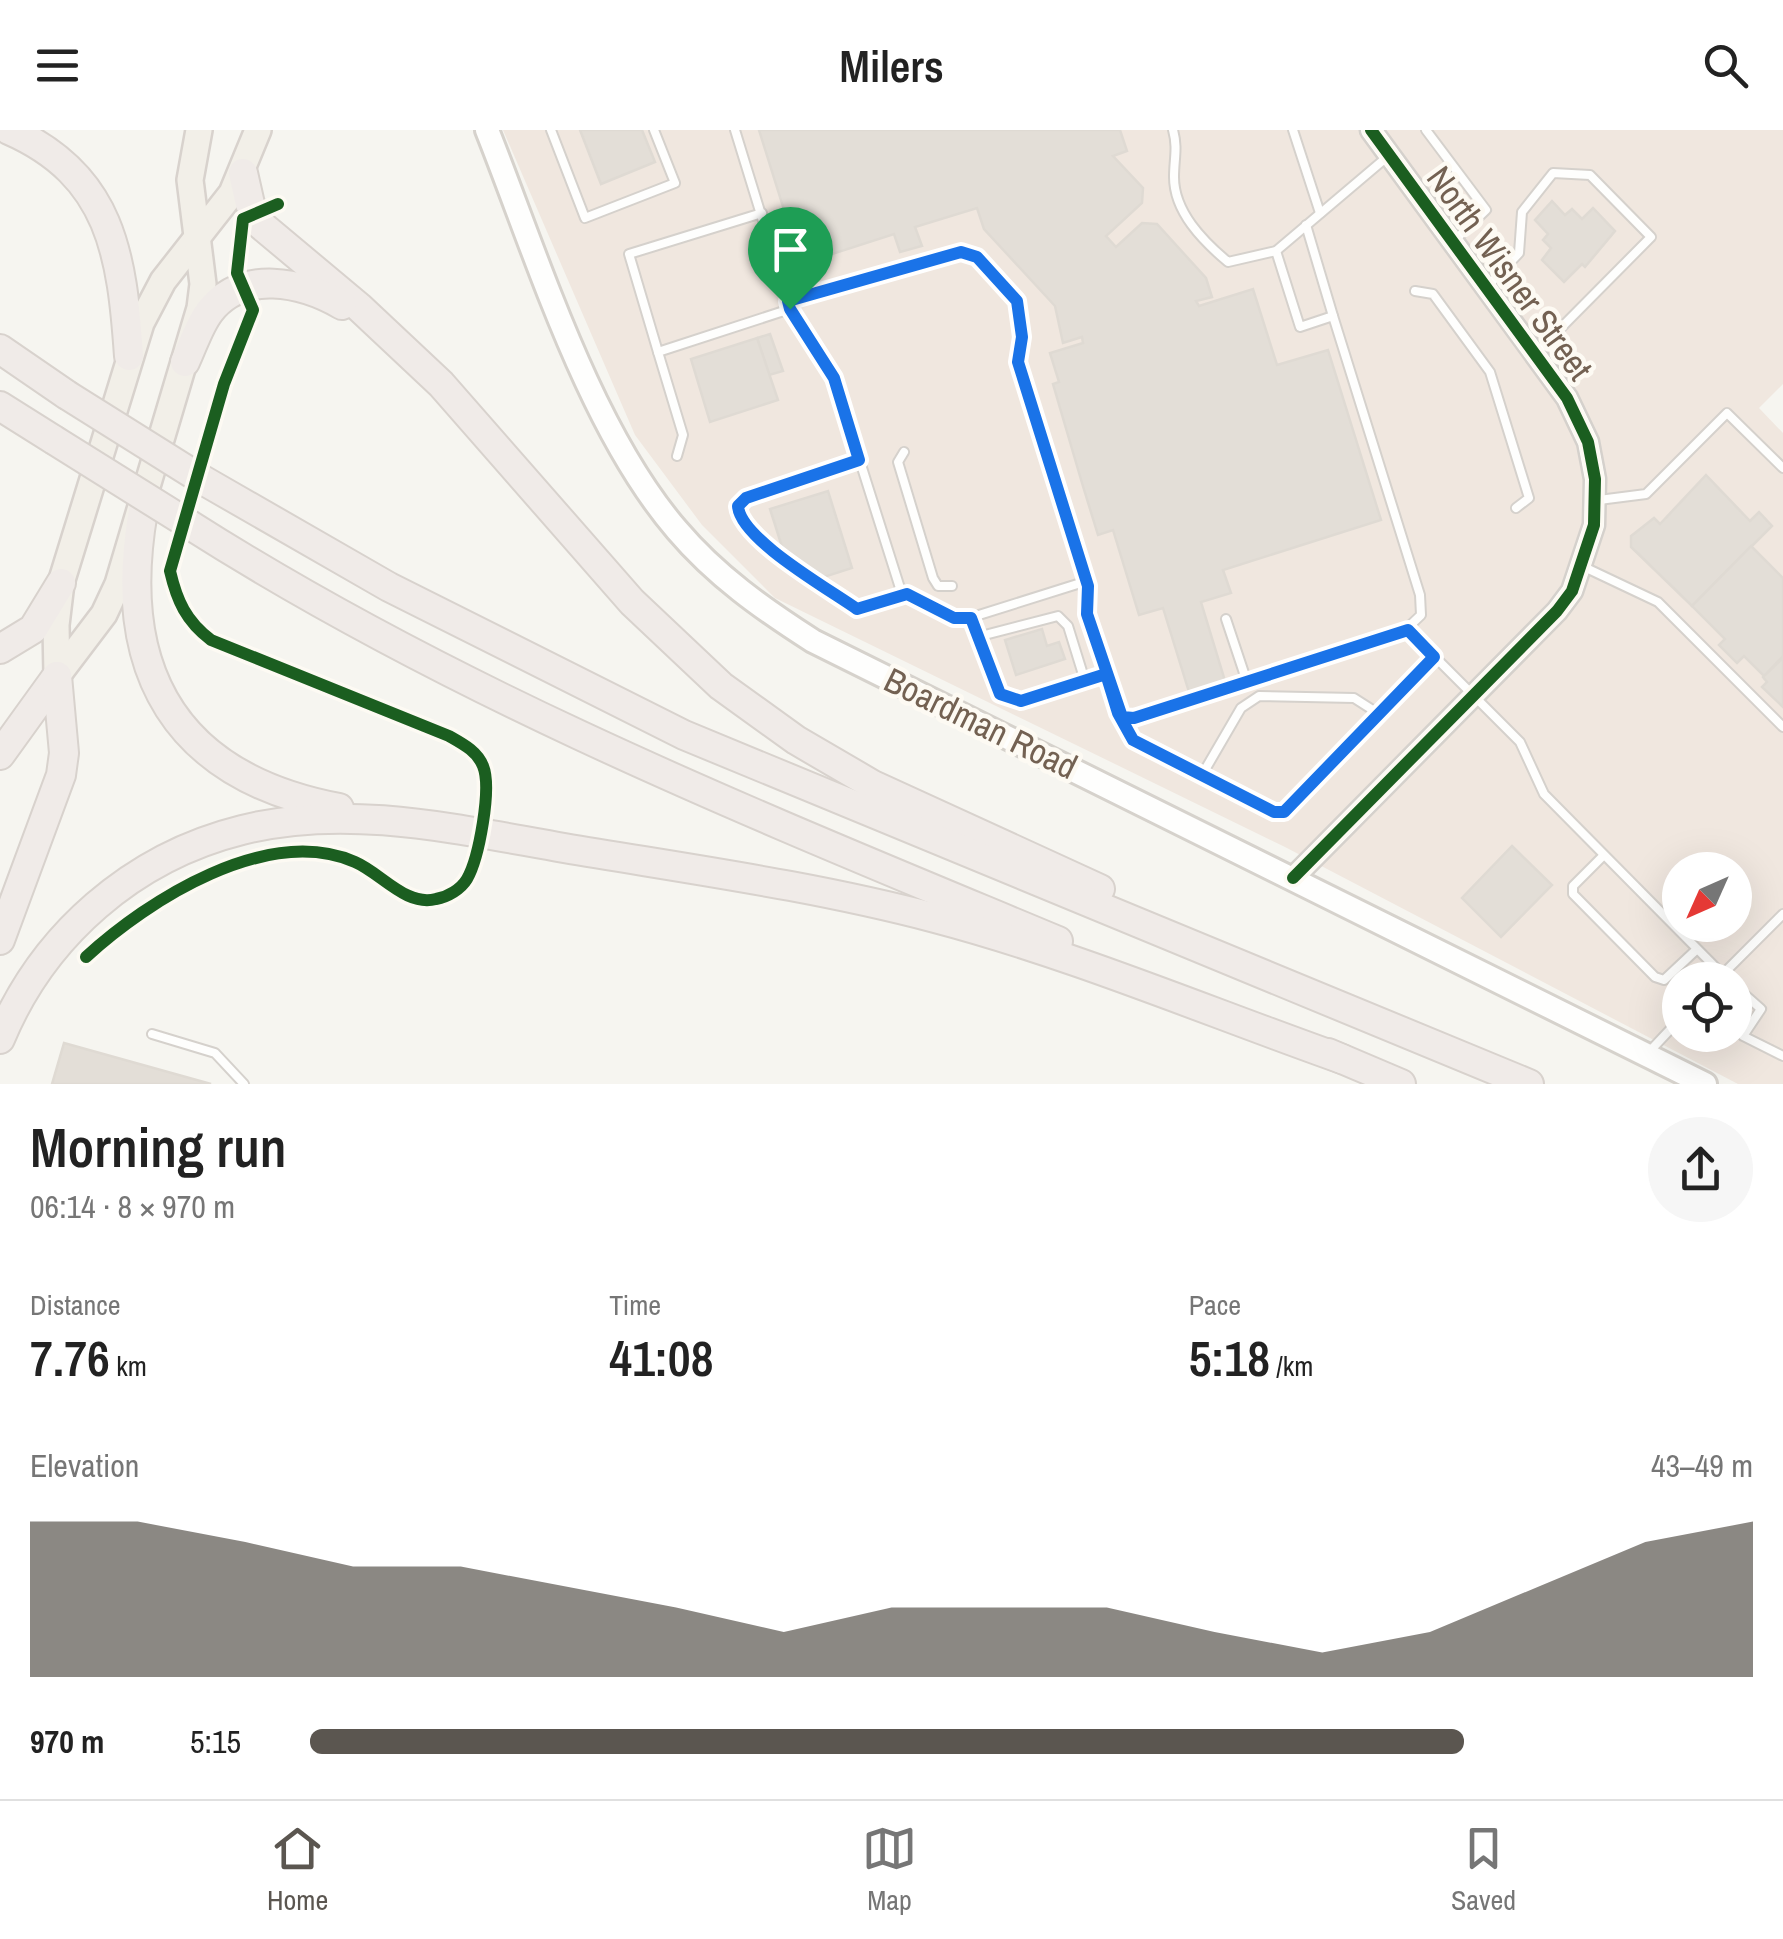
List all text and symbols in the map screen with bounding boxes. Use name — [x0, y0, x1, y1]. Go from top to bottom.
text: Milers — [839, 35, 944, 96]
icon: menu — [30, 38, 85, 93]
icon: search — [1698, 38, 1753, 93]
street label: North Wisner Street — [1416, 157, 1604, 389]
pin — [748, 207, 833, 310]
icon: arrive — [763, 222, 818, 277]
street label: Boardman Road — [877, 656, 1085, 790]
north arrow — [1662, 852, 1752, 942]
map controls — [1662, 852, 1752, 1052]
button: locate — [1662, 962, 1752, 1052]
text: Morning run — [30, 1110, 286, 1184]
button: share — [1648, 1117, 1753, 1222]
text: 06:14 · 8 × 970 m — [30, 1185, 235, 1228]
text: Distance — [30, 1286, 121, 1324]
text: Time — [609, 1286, 661, 1324]
text: Pace — [1189, 1286, 1241, 1324]
text: 7.76 — [30, 1324, 110, 1392]
text: 41:08 — [609, 1324, 713, 1392]
text: 5:18 — [1189, 1324, 1270, 1392]
text: km — [110, 1347, 147, 1385]
text: /km — [1270, 1347, 1313, 1385]
text: Elevation — [30, 1444, 139, 1487]
text: 43–49 m — [1651, 1444, 1753, 1487]
text: 970 m — [30, 1720, 104, 1763]
text: 5:15 — [190, 1720, 241, 1763]
tab: Home — [267, 1821, 328, 1919]
tab: Map — [862, 1821, 917, 1919]
tab: Saved — [1451, 1821, 1516, 1919]

